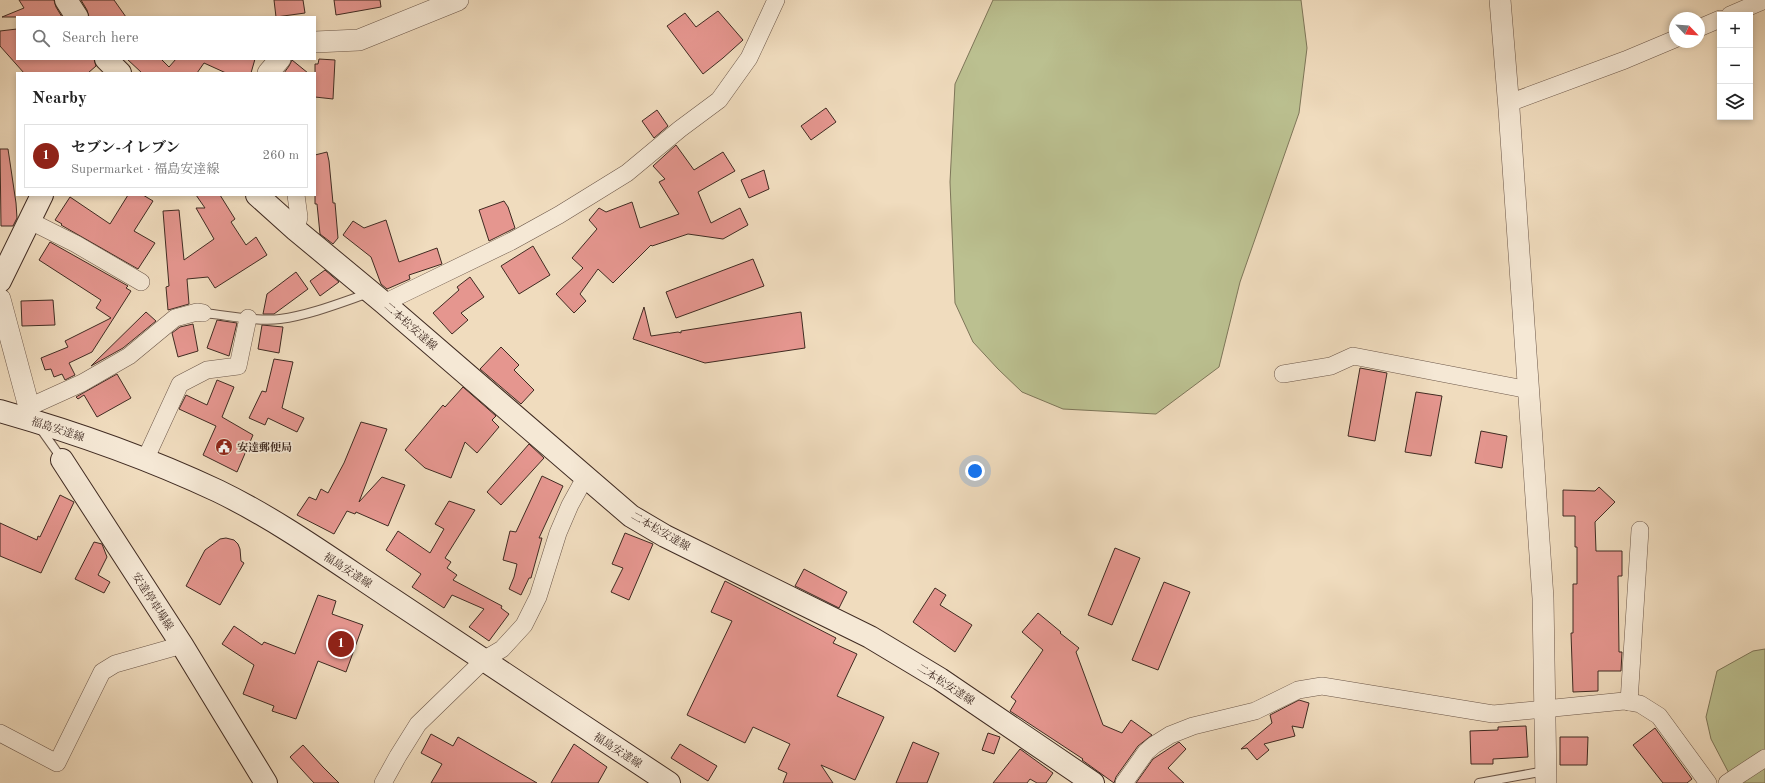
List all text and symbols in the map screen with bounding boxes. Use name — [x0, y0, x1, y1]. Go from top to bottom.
north arrow — [1669, 12, 1705, 48]
map controls — [1717, 12, 1753, 120]
button: + — [1717, 12, 1753, 48]
search box — [16, 16, 316, 60]
icon: search — [30, 27, 52, 49]
text: Search here — [62, 31, 139, 46]
button: − — [1717, 48, 1753, 84]
button: layers — [1717, 84, 1753, 120]
text: Nearby — [32, 90, 87, 107]
text: セブン-イレブン — [71, 141, 180, 156]
text: 1 — [42, 149, 50, 162]
text: 260 m — [262, 149, 299, 162]
text: Supermarket · 福島安達線 — [71, 163, 219, 176]
street label: 二本松安達線 — [382, 300, 440, 353]
street label: 福島安達線 — [30, 415, 86, 444]
public building icon: 安達郵便局 — [214, 437, 234, 457]
place label: 安達郵便局 — [237, 441, 292, 454]
your location — [965, 461, 985, 481]
street label: 二本松安達線 — [629, 509, 693, 554]
street label: 福島安達線 — [321, 550, 374, 591]
street label: 安達停車場線 — [129, 570, 176, 632]
pin: 1 — [328, 629, 354, 659]
street label: 二本松安達線 — [915, 661, 977, 708]
street label: 福島安達線 — [591, 730, 644, 771]

